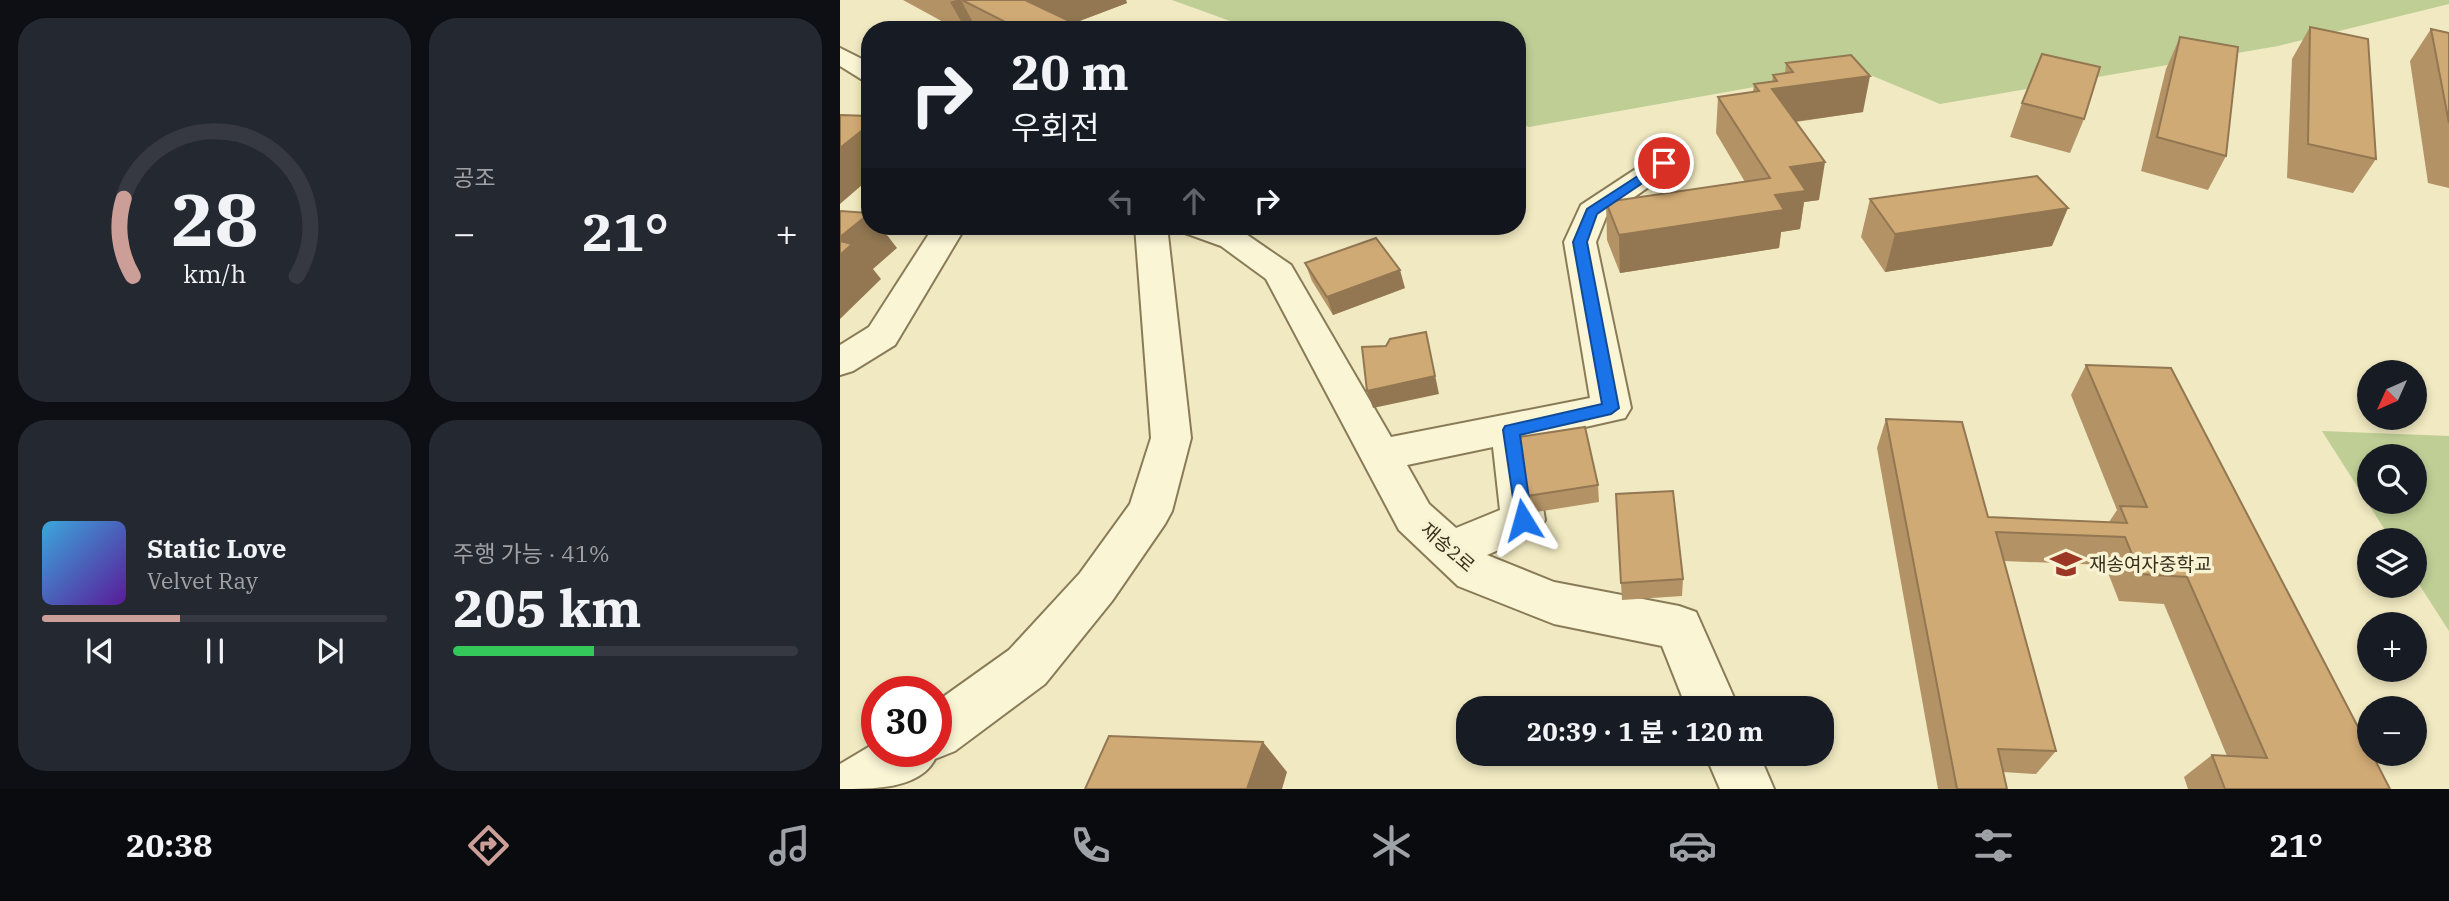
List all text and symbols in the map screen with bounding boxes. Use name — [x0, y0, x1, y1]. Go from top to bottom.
text: 20 m — [1011, 40, 1129, 103]
icon: right — [896, 49, 987, 140]
text: 우회전 — [1011, 106, 1099, 148]
pin — [1634, 133, 1694, 193]
icon: arrive — [1645, 144, 1683, 182]
text: 공조 — [453, 162, 495, 192]
text: 28 — [171, 171, 258, 266]
icon: left — [1102, 182, 1140, 220]
icon: ahead — [1175, 182, 1213, 220]
icon: right — [1248, 182, 1286, 220]
text: 21° — [582, 198, 669, 265]
text: − — [453, 208, 476, 257]
text: + — [775, 208, 798, 257]
text: km/h — [183, 257, 246, 290]
north arrow — [2357, 360, 2427, 430]
map controls — [2357, 360, 2427, 766]
button: search — [2357, 444, 2427, 514]
position arrow — [1486, 483, 1560, 557]
street label: 재송2로 — [1416, 517, 1480, 577]
button: layers — [2357, 528, 2427, 598]
text: Static Love — [147, 531, 286, 565]
text: 주행 가능 · 41% — [453, 538, 610, 568]
school or university icon: 재송여자중학교 — [2049, 547, 2083, 581]
place label: 재송여자중학교 — [2089, 552, 2211, 576]
text: Velvet Ray — [147, 565, 258, 595]
text: 205 km — [453, 574, 642, 641]
button: + — [2357, 612, 2427, 682]
icon: previous — [81, 632, 119, 670]
icon: pause — [196, 632, 234, 670]
icon: next — [311, 632, 349, 670]
speed limit sign: 30 — [861, 676, 952, 767]
button: − — [2357, 696, 2427, 766]
text: 20:39 · 1 분 · 120 m — [1527, 714, 1763, 748]
icon: directions — [464, 821, 513, 870]
icon: music — [765, 821, 814, 870]
icon: phone — [1066, 821, 1115, 870]
icon: climate — [1367, 821, 1416, 870]
icon: car — [1668, 821, 1717, 870]
icon: filters — [1969, 821, 2018, 870]
text: 20:38 — [126, 824, 212, 866]
text: 21° — [2270, 824, 2323, 866]

